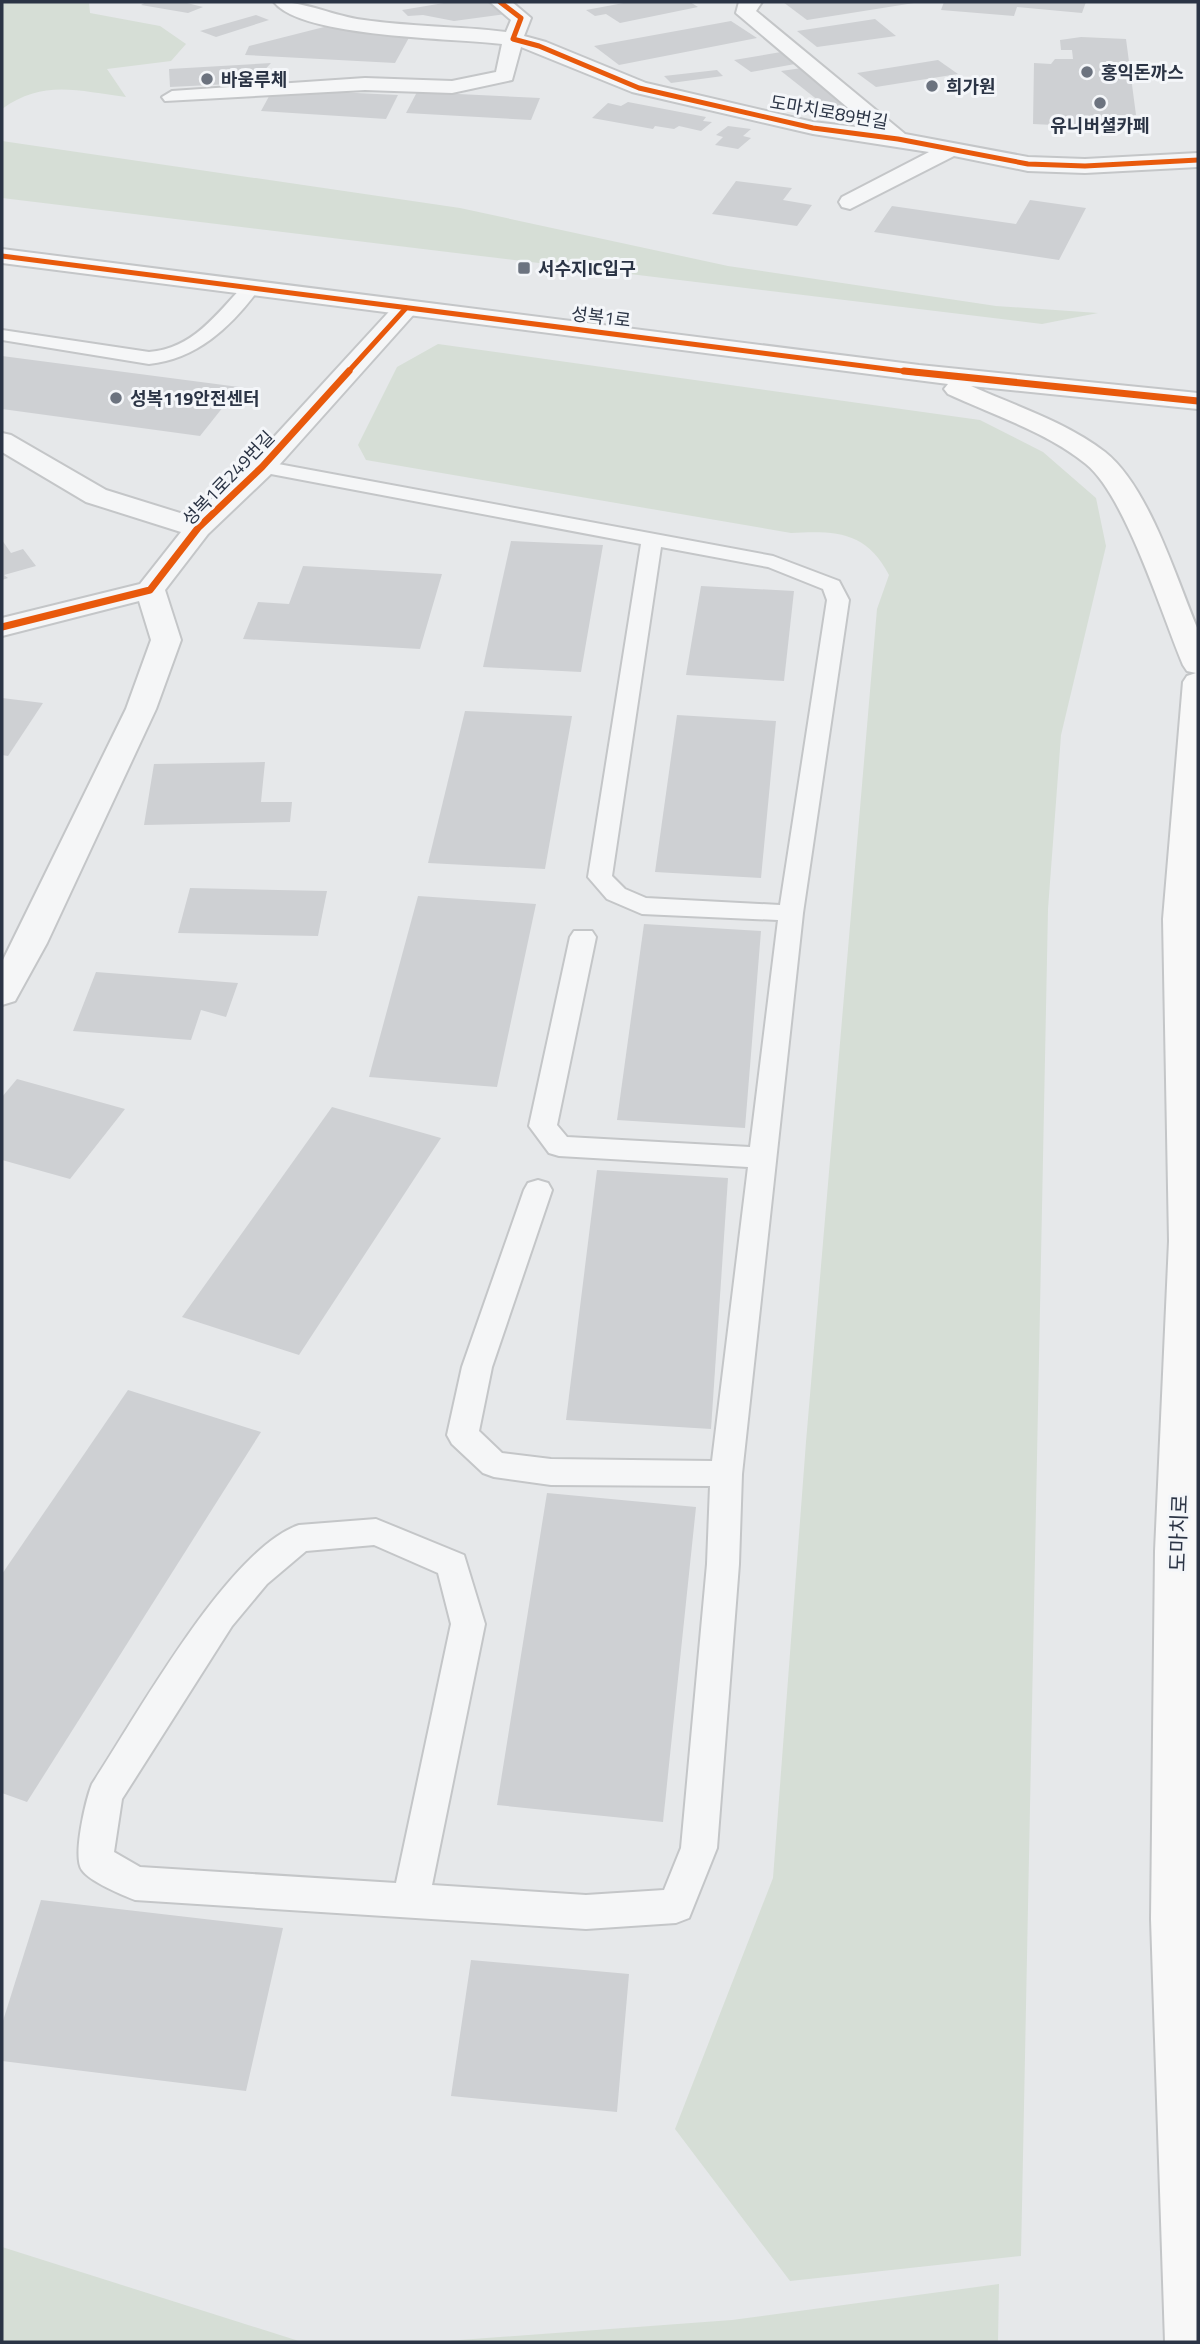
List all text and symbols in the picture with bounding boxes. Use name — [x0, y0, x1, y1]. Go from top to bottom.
place label: 홍익돈까스 — [1101, 59, 1184, 86]
marker: 홍익돈까스 — [1079, 64, 1095, 80]
place label: 바움루체 — [221, 66, 287, 93]
marker: 바움루체 — [199, 71, 215, 87]
place label: 희가원 — [946, 73, 996, 100]
marker: 희가원 — [924, 78, 940, 94]
street label: 도마치로89번길 — [768, 88, 890, 136]
marker: 유니버셜카페 — [1092, 95, 1108, 111]
place label: 유니버셜카페 — [1050, 112, 1150, 139]
place label: 서수지IC입구 — [538, 255, 636, 282]
marker: 서수지IC입구 — [516, 260, 532, 276]
street label: 성복1로 — [570, 300, 632, 334]
place label: 성복119안전센터 — [130, 385, 260, 412]
marker: 성복119안전센터 — [108, 390, 124, 406]
street label: 성복1로249번길 — [176, 424, 280, 532]
street label: 도마치로 — [1161, 1494, 1195, 1572]

